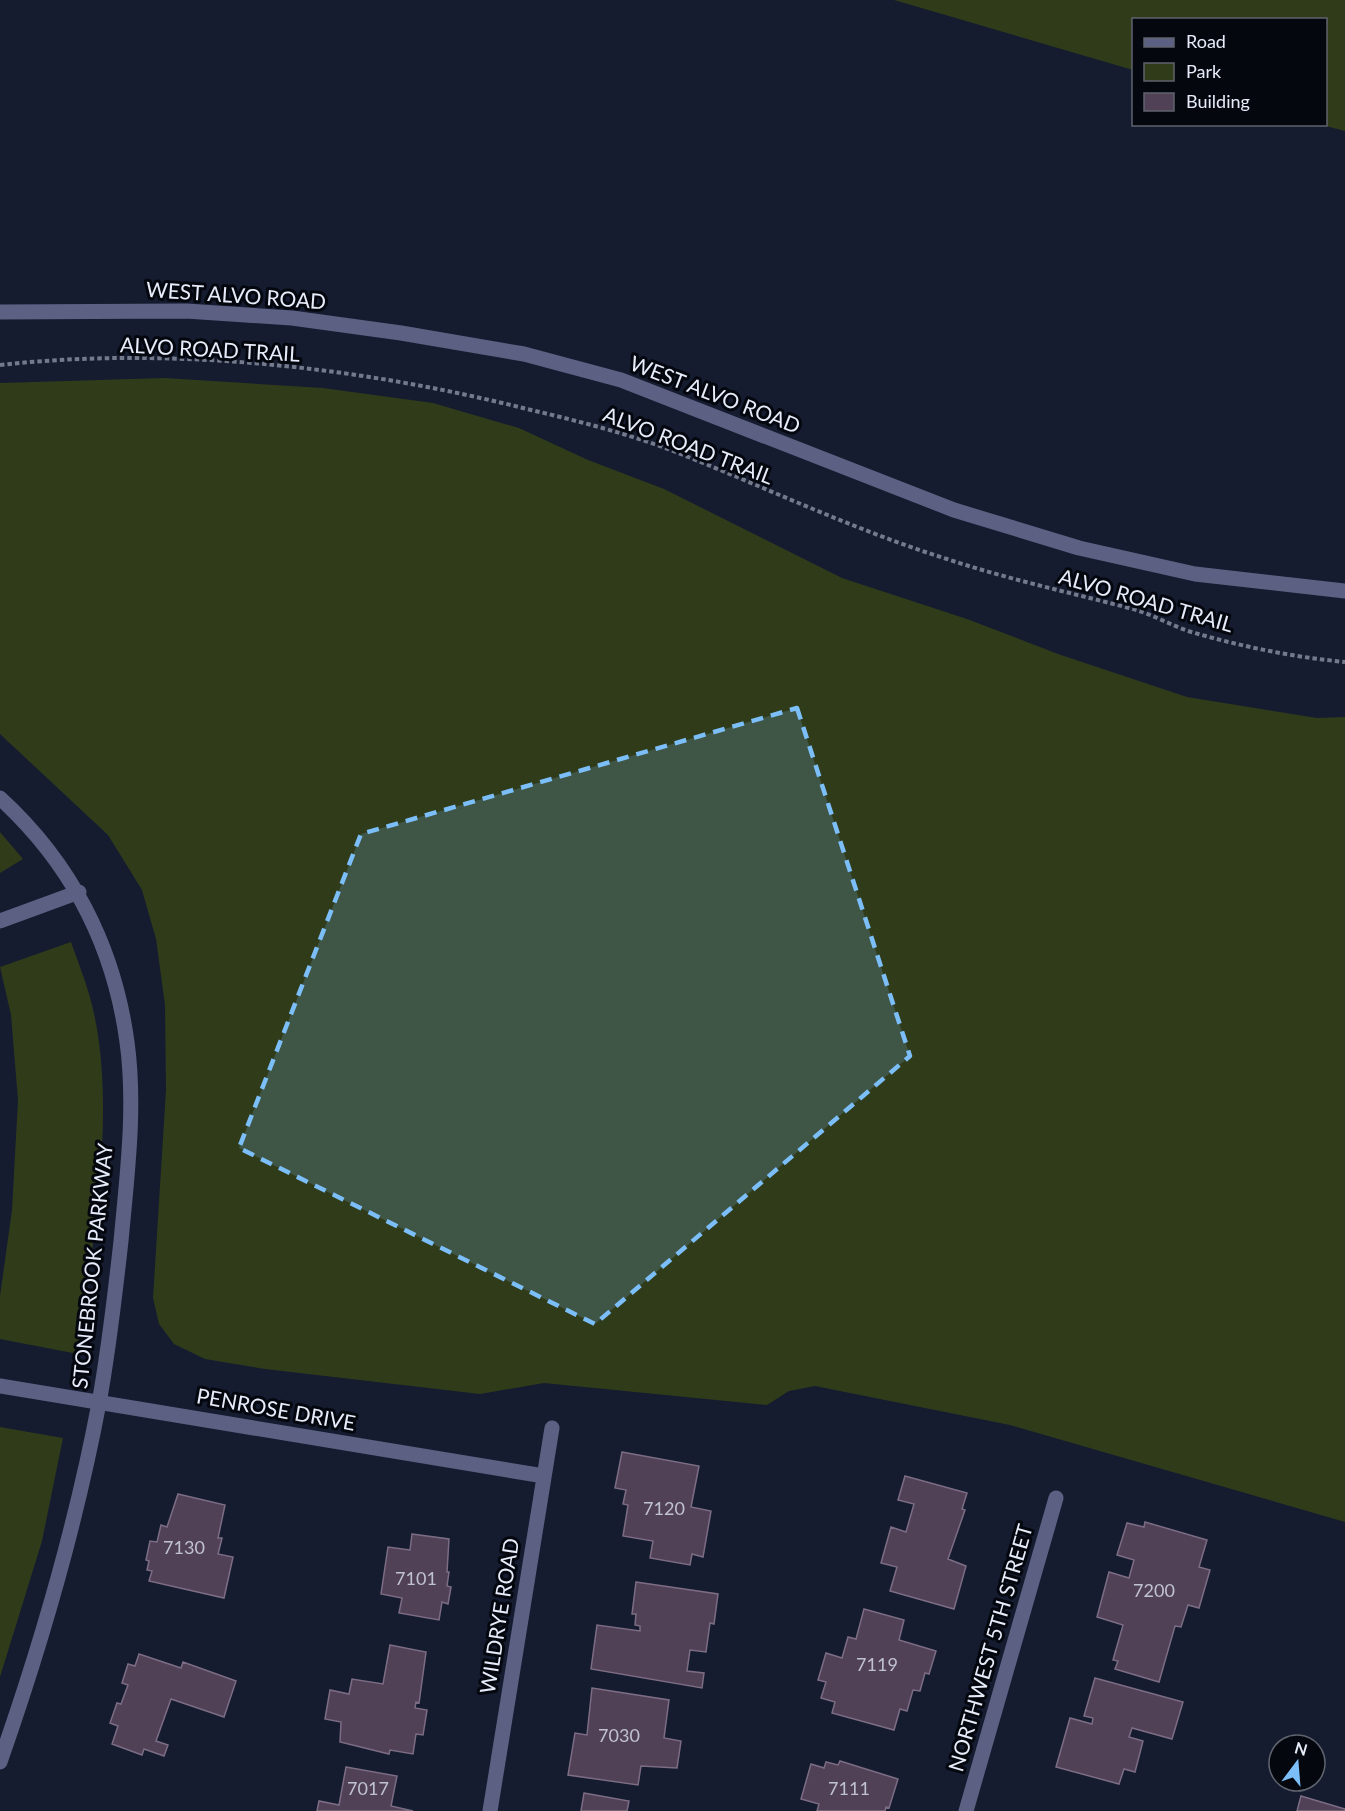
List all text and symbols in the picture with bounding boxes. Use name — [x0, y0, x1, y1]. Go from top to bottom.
legend — [1132, 18, 1327, 126]
text: Road — [1186, 30, 1226, 52]
text: Park — [1186, 60, 1222, 82]
text: Building — [1186, 90, 1250, 112]
street label: WEST ALVO ROAD — [145, 276, 327, 313]
street label: ALVO ROAD TRAIL — [120, 331, 301, 366]
street label: WEST ALVO ROAD — [627, 350, 804, 438]
street label: ALVO ROAD TRAIL — [600, 401, 777, 489]
street label: ALVO ROAD TRAIL — [1056, 563, 1237, 636]
street label: STONEBROOK PARKWAY — [66, 1141, 117, 1390]
street label: PENROSE DRIVE — [195, 1382, 358, 1435]
house number: 7120 — [643, 1497, 685, 1519]
street label: NORTHWEST 5TH STREET — [942, 1521, 1037, 1774]
house number: 7130 — [163, 1536, 205, 1558]
street label: WILDRYE ROAD — [474, 1536, 523, 1695]
house number: 7101 — [395, 1567, 437, 1589]
house number: 7200 — [1133, 1579, 1175, 1601]
house number: 7119 — [856, 1653, 898, 1675]
house number: 7030 — [598, 1724, 640, 1746]
north arrow — [1267, 1733, 1327, 1793]
text: N — [1293, 1737, 1310, 1759]
house number: 7017 — [347, 1777, 389, 1799]
house number: 7111 — [828, 1777, 870, 1799]

